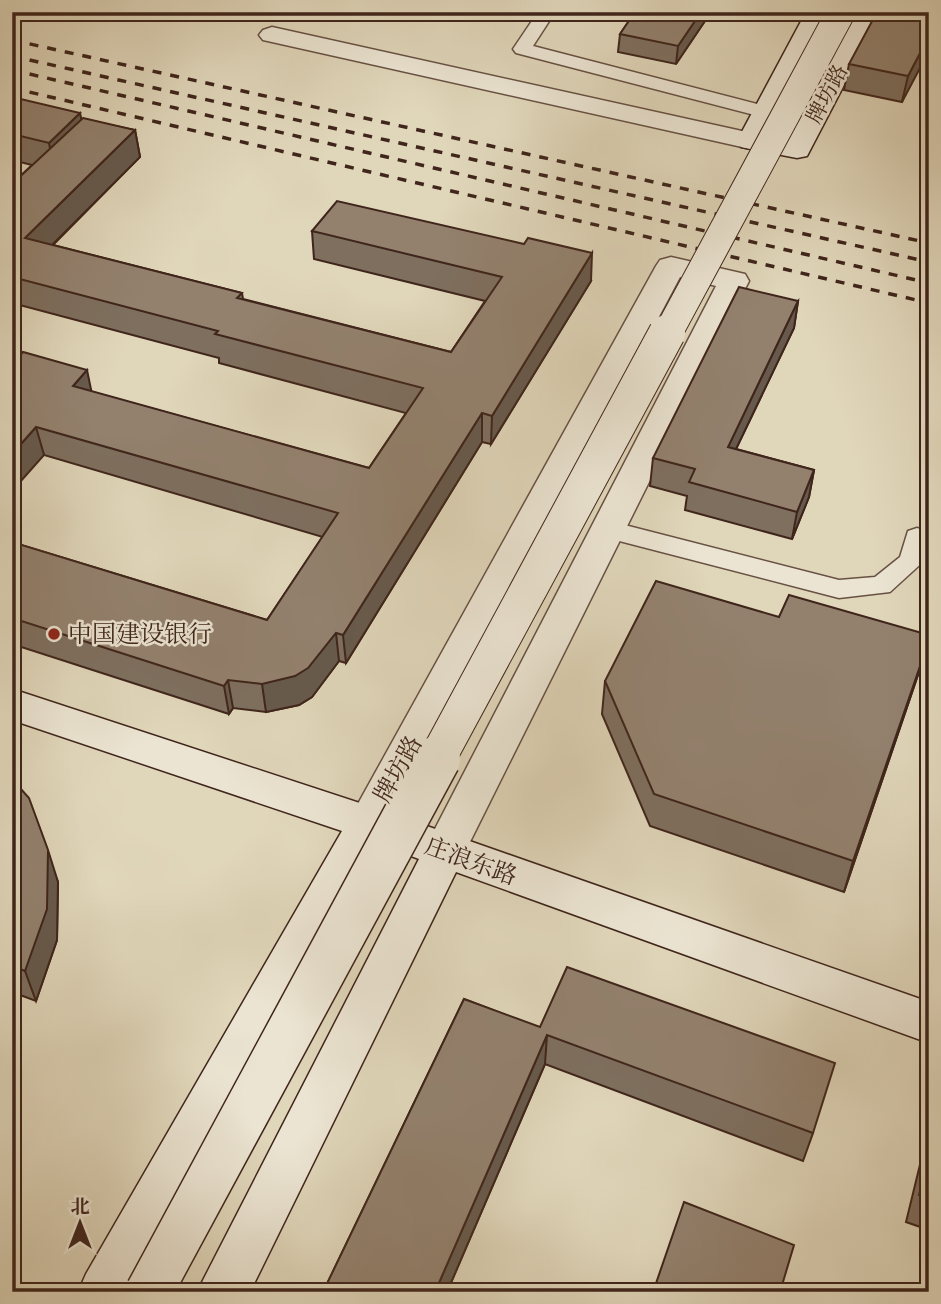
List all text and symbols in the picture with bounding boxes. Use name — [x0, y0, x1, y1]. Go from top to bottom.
street label: 牌坊路 — [801, 60, 853, 128]
place label: 中国建设银行 — [68, 619, 212, 649]
marker: 中国建设银行 — [46, 626, 62, 642]
street label: 牌坊路 — [367, 730, 429, 808]
street label: 庄浪东路 — [421, 830, 521, 892]
north arrow — [46, 1188, 116, 1258]
text: 北 — [70, 1195, 90, 1218]

